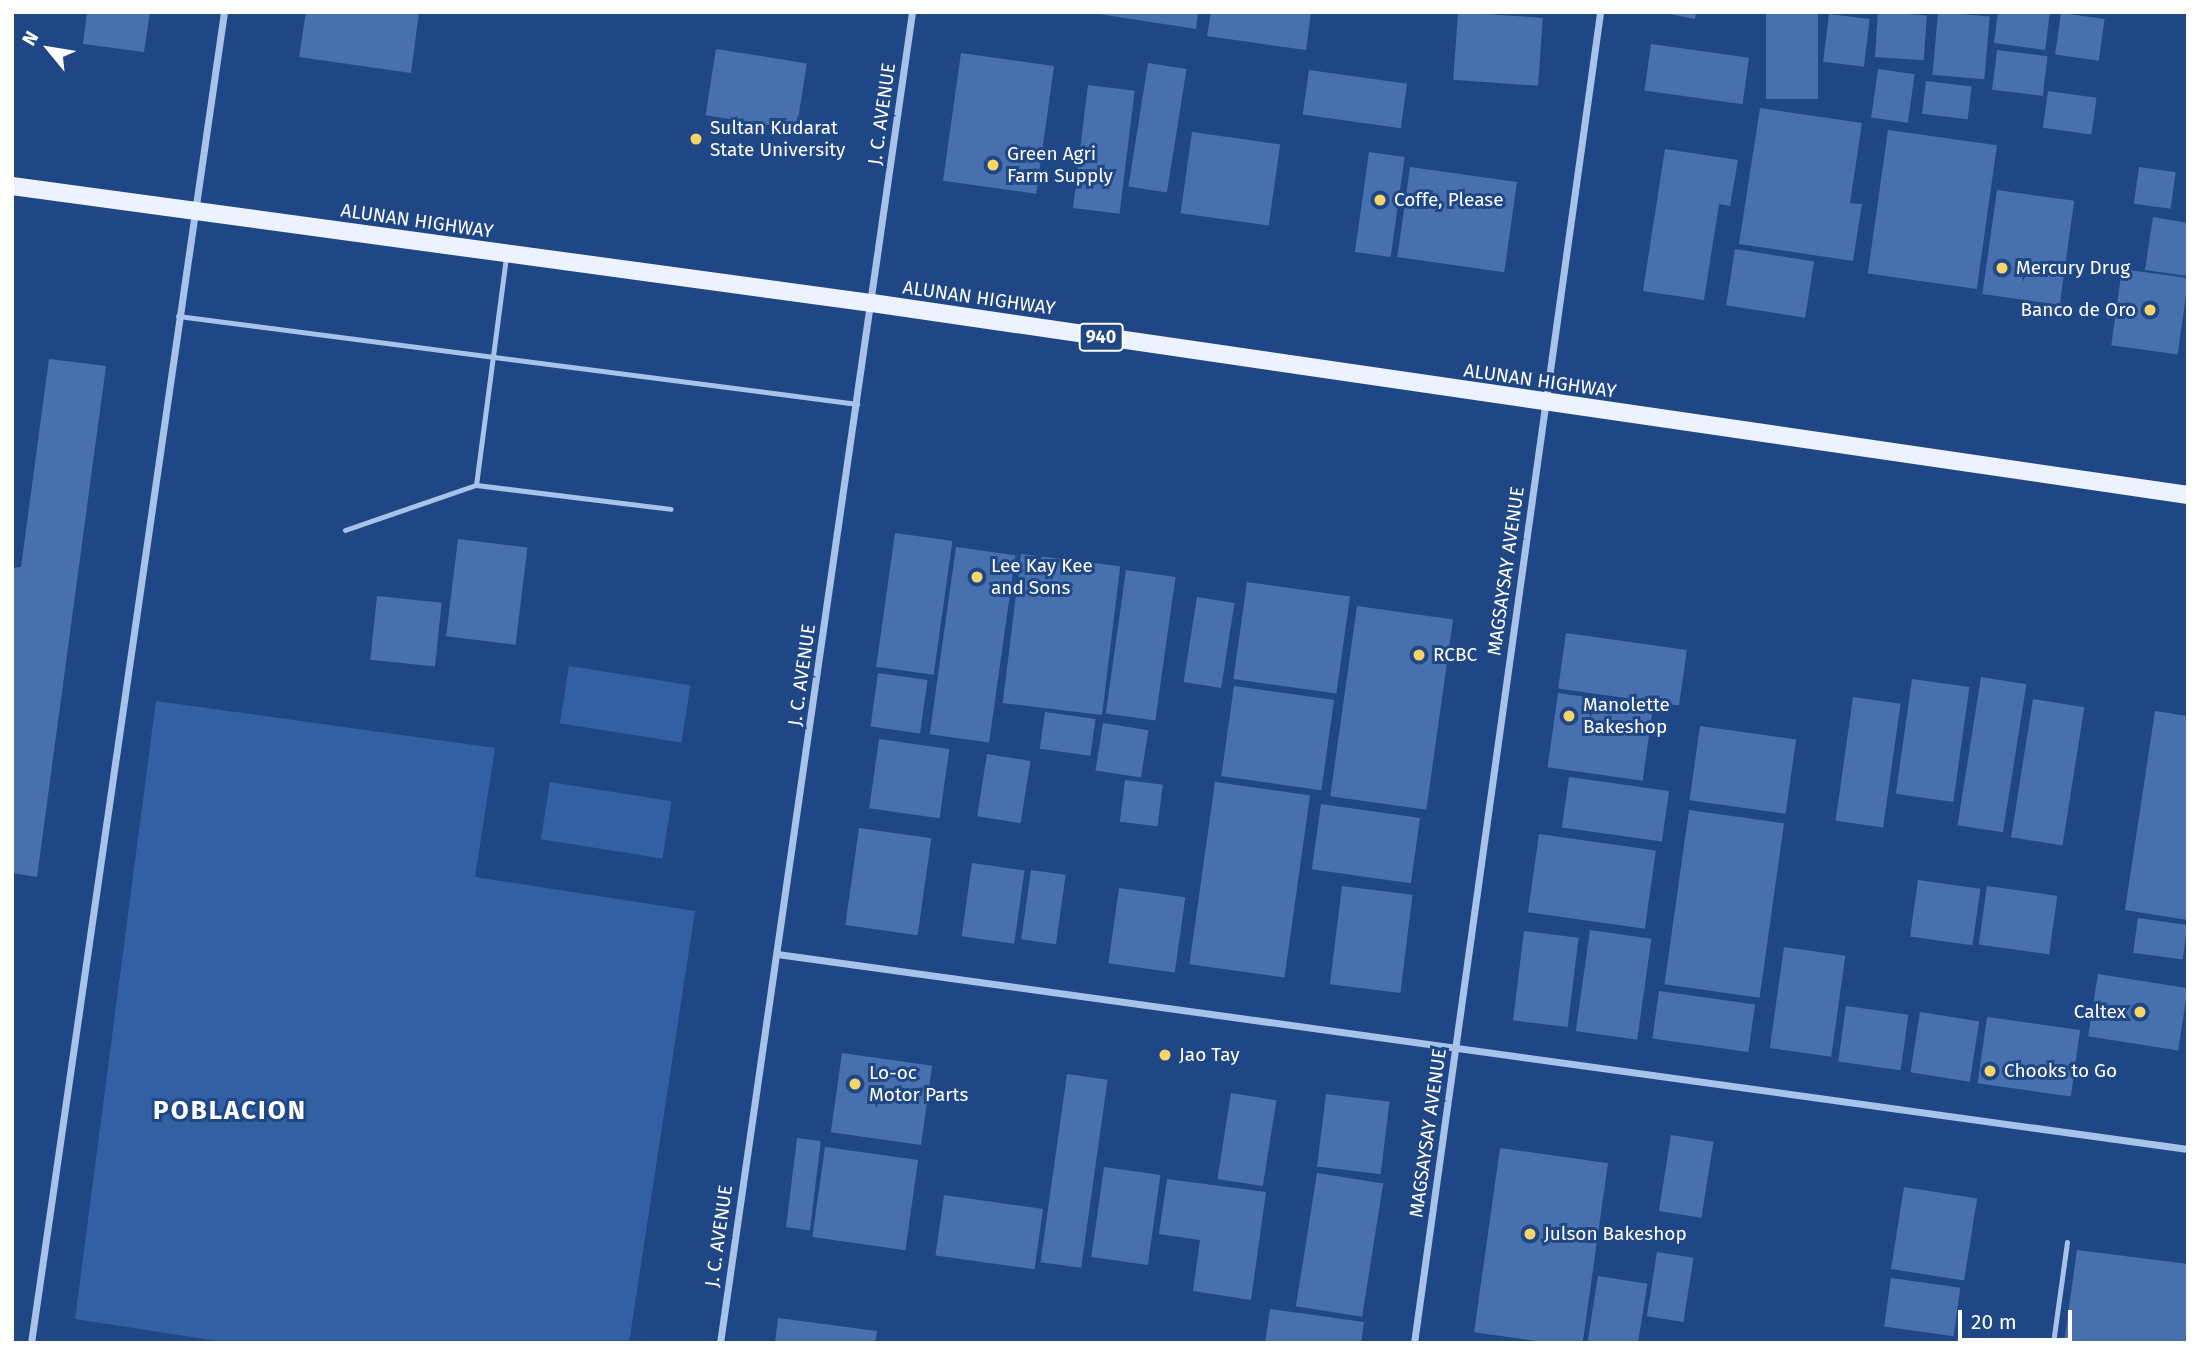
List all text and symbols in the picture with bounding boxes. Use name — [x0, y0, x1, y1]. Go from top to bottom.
north arrow — [14, 14, 84, 84]
text: N — [17, 27, 43, 49]
street label: J. C. AVENUE — [864, 62, 900, 166]
place label: Sultan Kudarat State University — [710, 117, 845, 161]
marker: Sultan Kudarat State University — [688, 131, 704, 147]
place label: Green Agri Farm Supply — [1007, 143, 1113, 187]
marker: Green Agri Farm Supply — [985, 157, 1001, 173]
place label: Coffe, Please — [1394, 189, 1504, 211]
marker: Coffe, Please — [1372, 192, 1388, 208]
street label: ALUNAN HIGHWAY — [339, 199, 495, 243]
place label: Mercury Drug — [2016, 257, 2130, 279]
marker: Mercury Drug — [1994, 260, 2010, 276]
street label: ALUNAN HIGHWAY — [901, 276, 1057, 320]
place label: Banco de Oro — [2020, 299, 2136, 321]
marker: Banco de Oro — [2142, 302, 2158, 318]
road number: 940 — [1078, 323, 1124, 352]
street label: ALUNAN HIGHWAY — [1462, 359, 1618, 403]
street label: MAGSAYSAY AVENUE — [1483, 485, 1529, 657]
place label: Lee Kay Kee and Sons — [991, 555, 1093, 599]
marker: Lee Kay Kee and Sons — [969, 569, 985, 585]
street label: J. C. AVENUE — [784, 623, 820, 727]
place label: RCBC — [1433, 644, 1477, 666]
marker: RCBC — [1411, 647, 1427, 663]
place label: Manolette Bakeshop — [1583, 694, 1670, 738]
marker: Manolette Bakeshop — [1561, 708, 1577, 724]
place label: Caltex — [2074, 1001, 2126, 1023]
marker: Caltex — [2132, 1004, 2148, 1020]
place label: Jao Tay — [1179, 1044, 1240, 1066]
marker: Jao Tay — [1157, 1047, 1173, 1063]
street label: MAGSAYSAY AVENUE — [1405, 1047, 1451, 1219]
place label: Chooks to Go — [2004, 1060, 2117, 1082]
place label: Lo-oc Motor Parts — [869, 1062, 968, 1106]
marker: Chooks to Go — [1982, 1063, 1998, 1079]
marker: Lo-oc Motor Parts — [847, 1076, 863, 1092]
district label: POBLACION — [154, 1095, 306, 1127]
street label: J. C. AVENUE — [701, 1184, 737, 1288]
place label: Julson Bakeshop — [1544, 1223, 1687, 1245]
marker: Julson Bakeshop — [1522, 1226, 1538, 1242]
scale bar — [1962, 1296, 2076, 1340]
text: 20 m — [1971, 1309, 2017, 1335]

